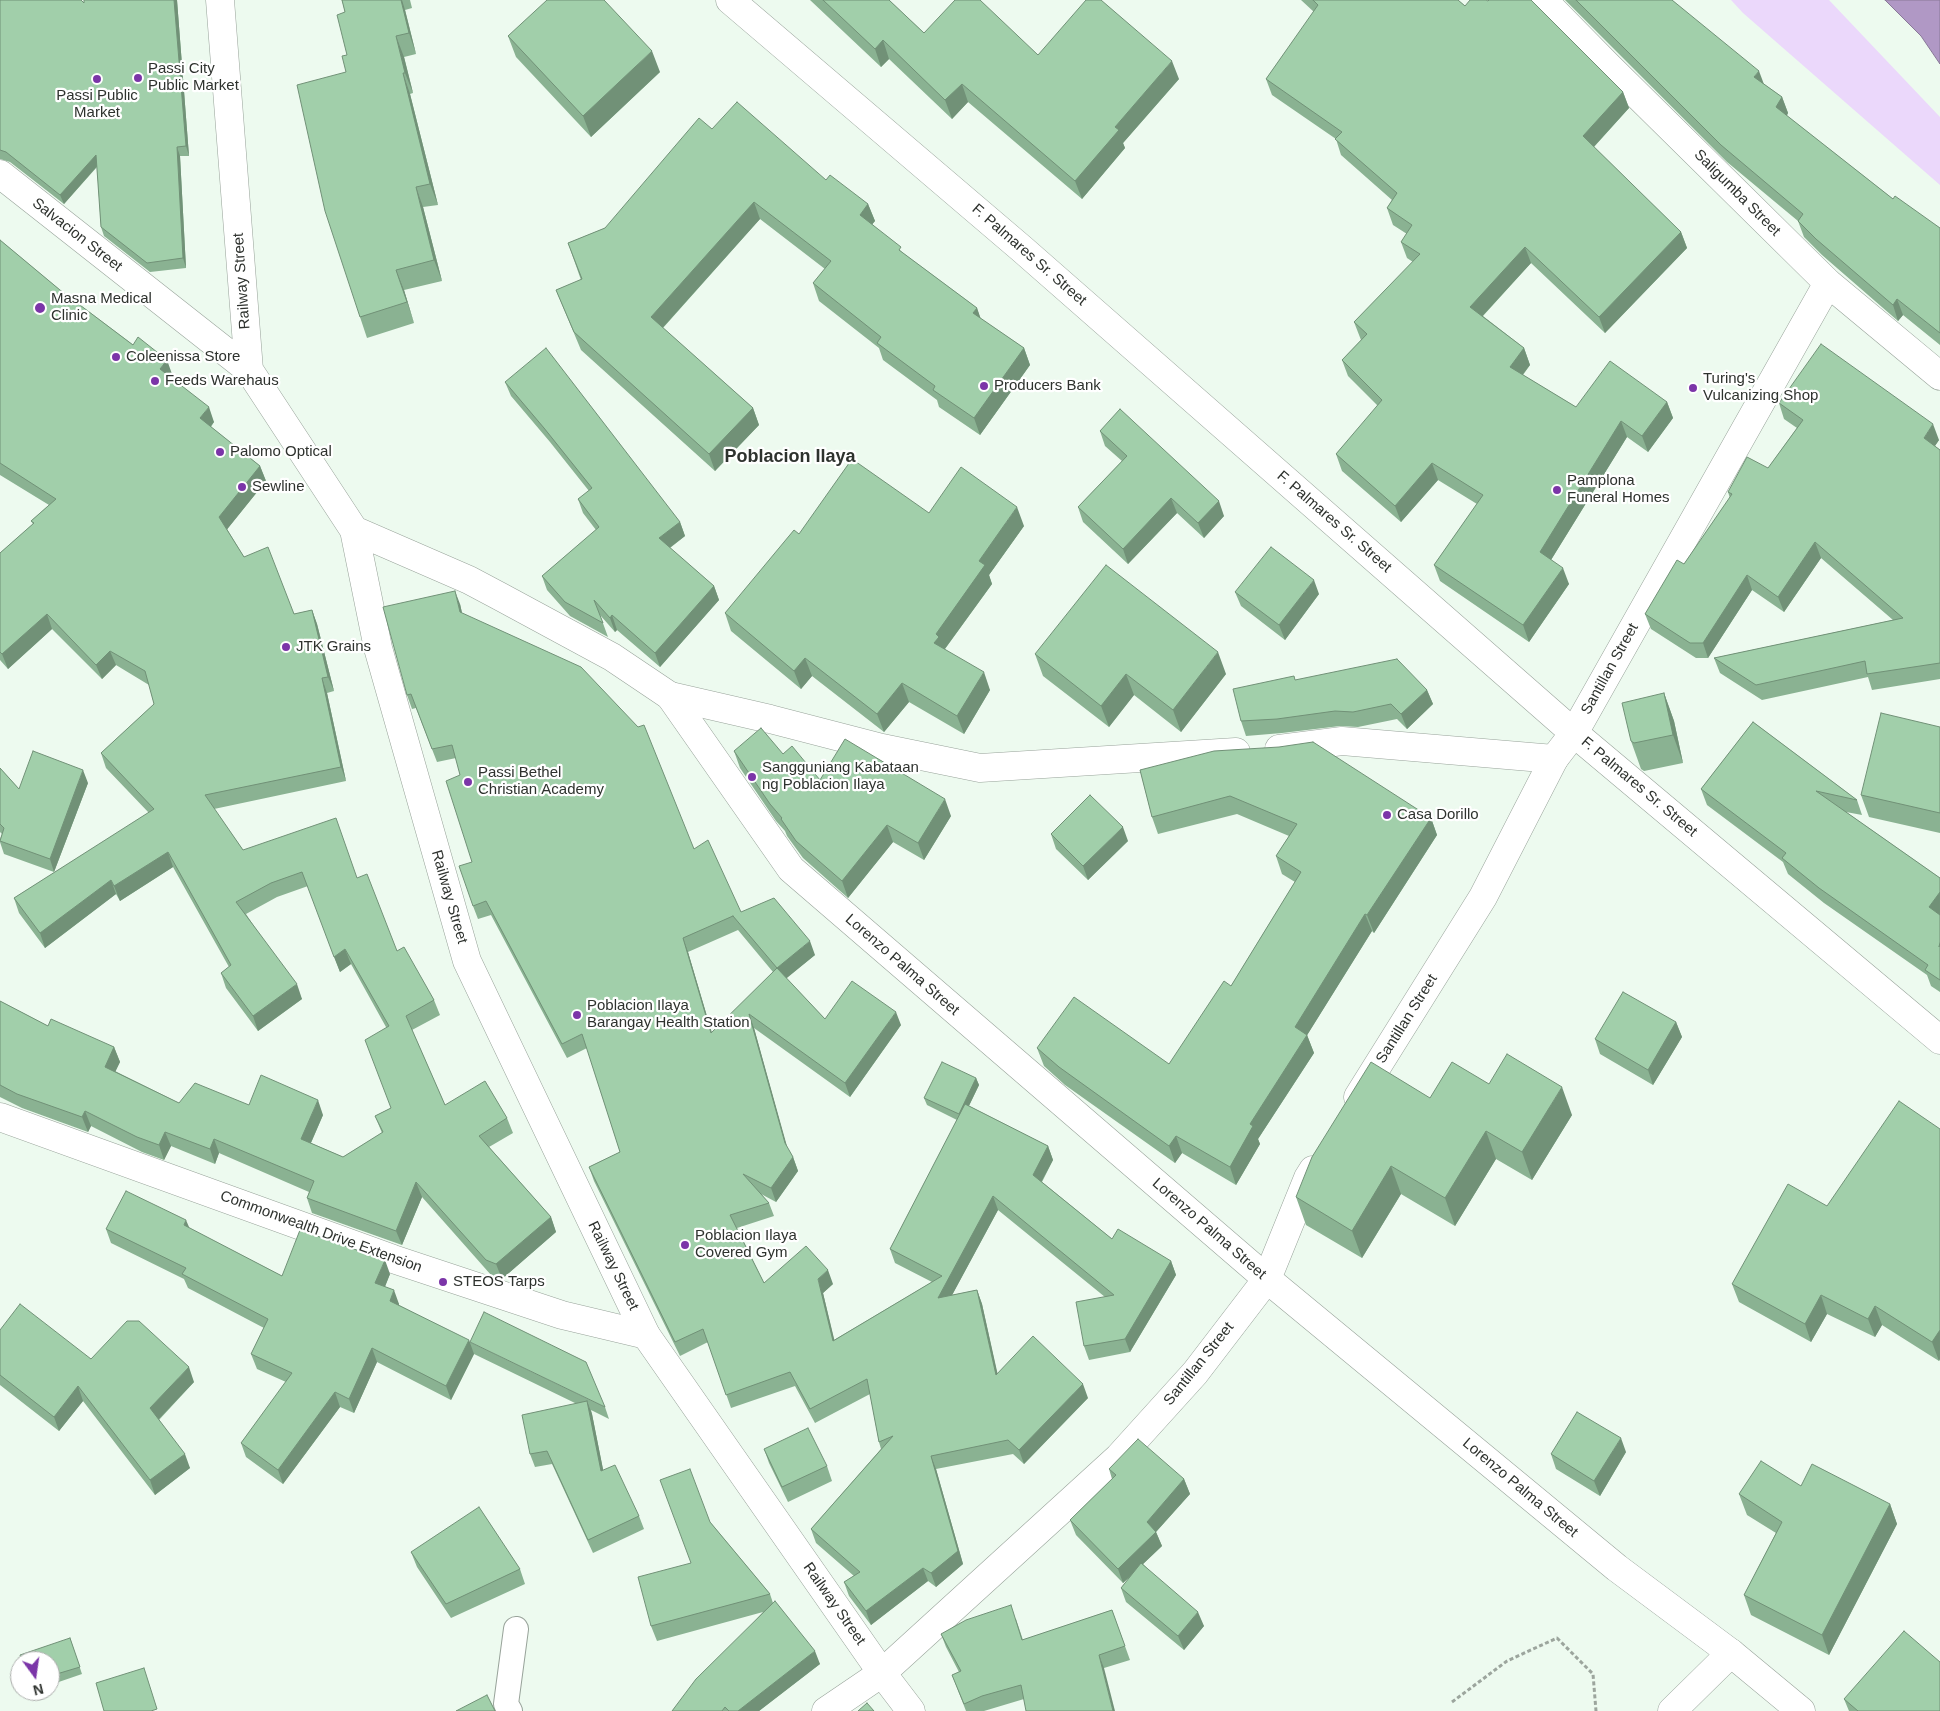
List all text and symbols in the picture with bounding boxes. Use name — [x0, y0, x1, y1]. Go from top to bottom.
place label: Passi City Public Market — [148, 60, 239, 95]
marker: Passi City Public Market — [132, 72, 144, 84]
marker: Passi Public Market — [91, 73, 103, 85]
place label: Passi Public Market — [56, 87, 138, 122]
street label: Saligumba Street — [1690, 146, 1784, 240]
street label: Salvacion Street — [28, 194, 126, 276]
street label: F. Palmares Sr. Street — [968, 200, 1090, 310]
street label: Railway Street — [230, 232, 254, 330]
place label: Masna Medical Clinic — [51, 290, 152, 325]
marker: Masna Medical Clinic — [33, 301, 47, 315]
place label: Coleenissa Store — [126, 348, 240, 366]
marker: Coleenissa Store — [110, 351, 122, 363]
place label: Turing's Vulcanizing Shop — [1703, 370, 1818, 405]
place label: Feeds Warehaus — [165, 372, 279, 390]
marker: Feeds Warehaus — [149, 375, 161, 387]
place label: Producers Bank — [994, 377, 1101, 395]
marker: Producers Bank — [978, 380, 990, 392]
marker: Turing's Vulcanizing Shop — [1687, 382, 1699, 394]
place label: Palomo Optical — [230, 443, 332, 461]
marker: Palomo Optical — [214, 446, 226, 458]
district label: Poblacion Ilaya — [724, 446, 856, 468]
street label: F. Palmares Sr. Street — [1273, 467, 1395, 577]
place label: Pamplona Funeral Homes — [1567, 472, 1670, 507]
place label: Sewline — [252, 478, 305, 496]
marker: Sewline — [236, 481, 248, 493]
marker: Pamplona Funeral Homes — [1551, 484, 1563, 496]
street label: Santillan Street — [1577, 620, 1643, 718]
place label: JTK Grains — [296, 638, 371, 656]
marker: JTK Grains — [280, 641, 292, 653]
street label: F. Palmares Sr. Street — [1577, 733, 1701, 841]
place label: Sangguniang Kabataan ng Poblacion Ilaya — [762, 759, 919, 794]
place label: Passi Bethel Christian Academy — [478, 764, 604, 799]
marker: Sangguniang Kabataan ng Poblacion Ilaya — [746, 771, 758, 783]
marker: Passi Bethel Christian Academy — [462, 776, 474, 788]
place label: Casa Dorillo — [1397, 806, 1479, 824]
marker: Casa Dorillo — [1381, 809, 1393, 821]
street label: Railway Street — [427, 848, 471, 946]
street label: Lorenzo Palma Street — [841, 911, 963, 1019]
street label: Santillan Street — [1372, 971, 1442, 1067]
place label: Poblacion Ilaya Barangay Health Station — [587, 997, 750, 1032]
marker: Poblacion Ilaya Barangay Health Station — [571, 1009, 583, 1021]
street label: Lorenzo Palma Street — [1148, 1175, 1270, 1283]
street label: Commonwealth Drive Extension — [218, 1187, 424, 1277]
street label: Railway Street — [584, 1219, 642, 1313]
place label: Poblacion Ilaya Covered Gym — [695, 1227, 797, 1262]
marker: Poblacion Ilaya Covered Gym — [679, 1239, 691, 1251]
place label: STEOS Tarps — [453, 1273, 545, 1291]
marker: STEOS Tarps — [437, 1276, 449, 1288]
street label: Santillan Street — [1160, 1319, 1238, 1409]
street label: Lorenzo Palma Street — [1459, 1434, 1581, 1542]
street label: Railway Street — [799, 1559, 869, 1649]
north arrow — [10, 1651, 60, 1701]
text: N — [32, 1681, 45, 1699]

